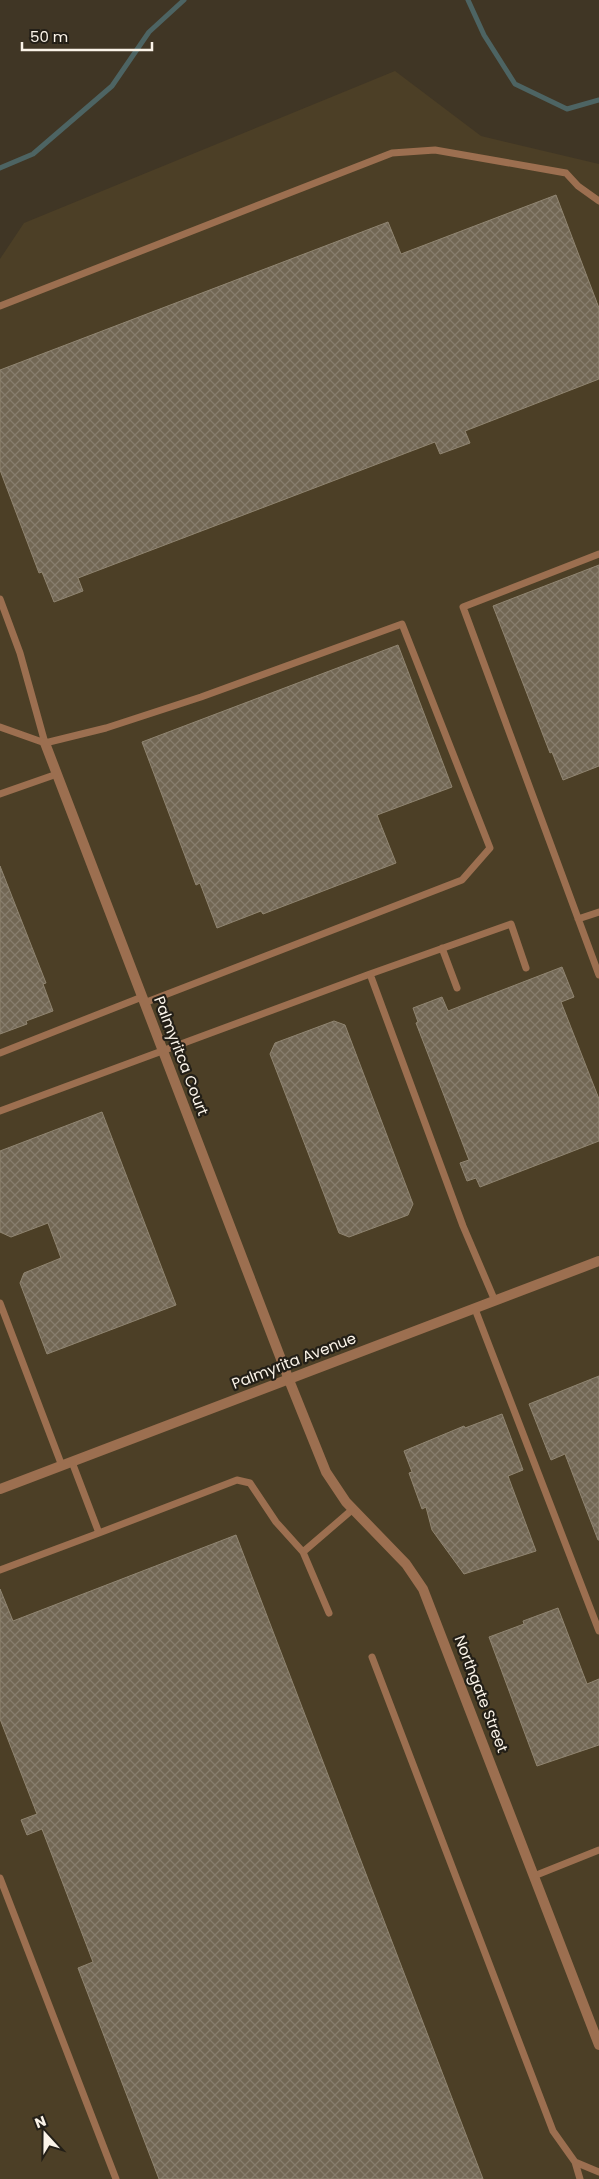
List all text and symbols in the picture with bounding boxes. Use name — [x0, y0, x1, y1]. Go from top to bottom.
scale bar — [22, 20, 152, 52]
text: 50 m — [30, 26, 68, 47]
street label: Palmyritca Court — [149, 993, 214, 1119]
street label: Palmyrita Avenue — [229, 1327, 359, 1394]
street label: Northgate Street — [449, 1632, 513, 1755]
north arrow — [20, 2109, 70, 2159]
text: N — [32, 2111, 49, 2133]

